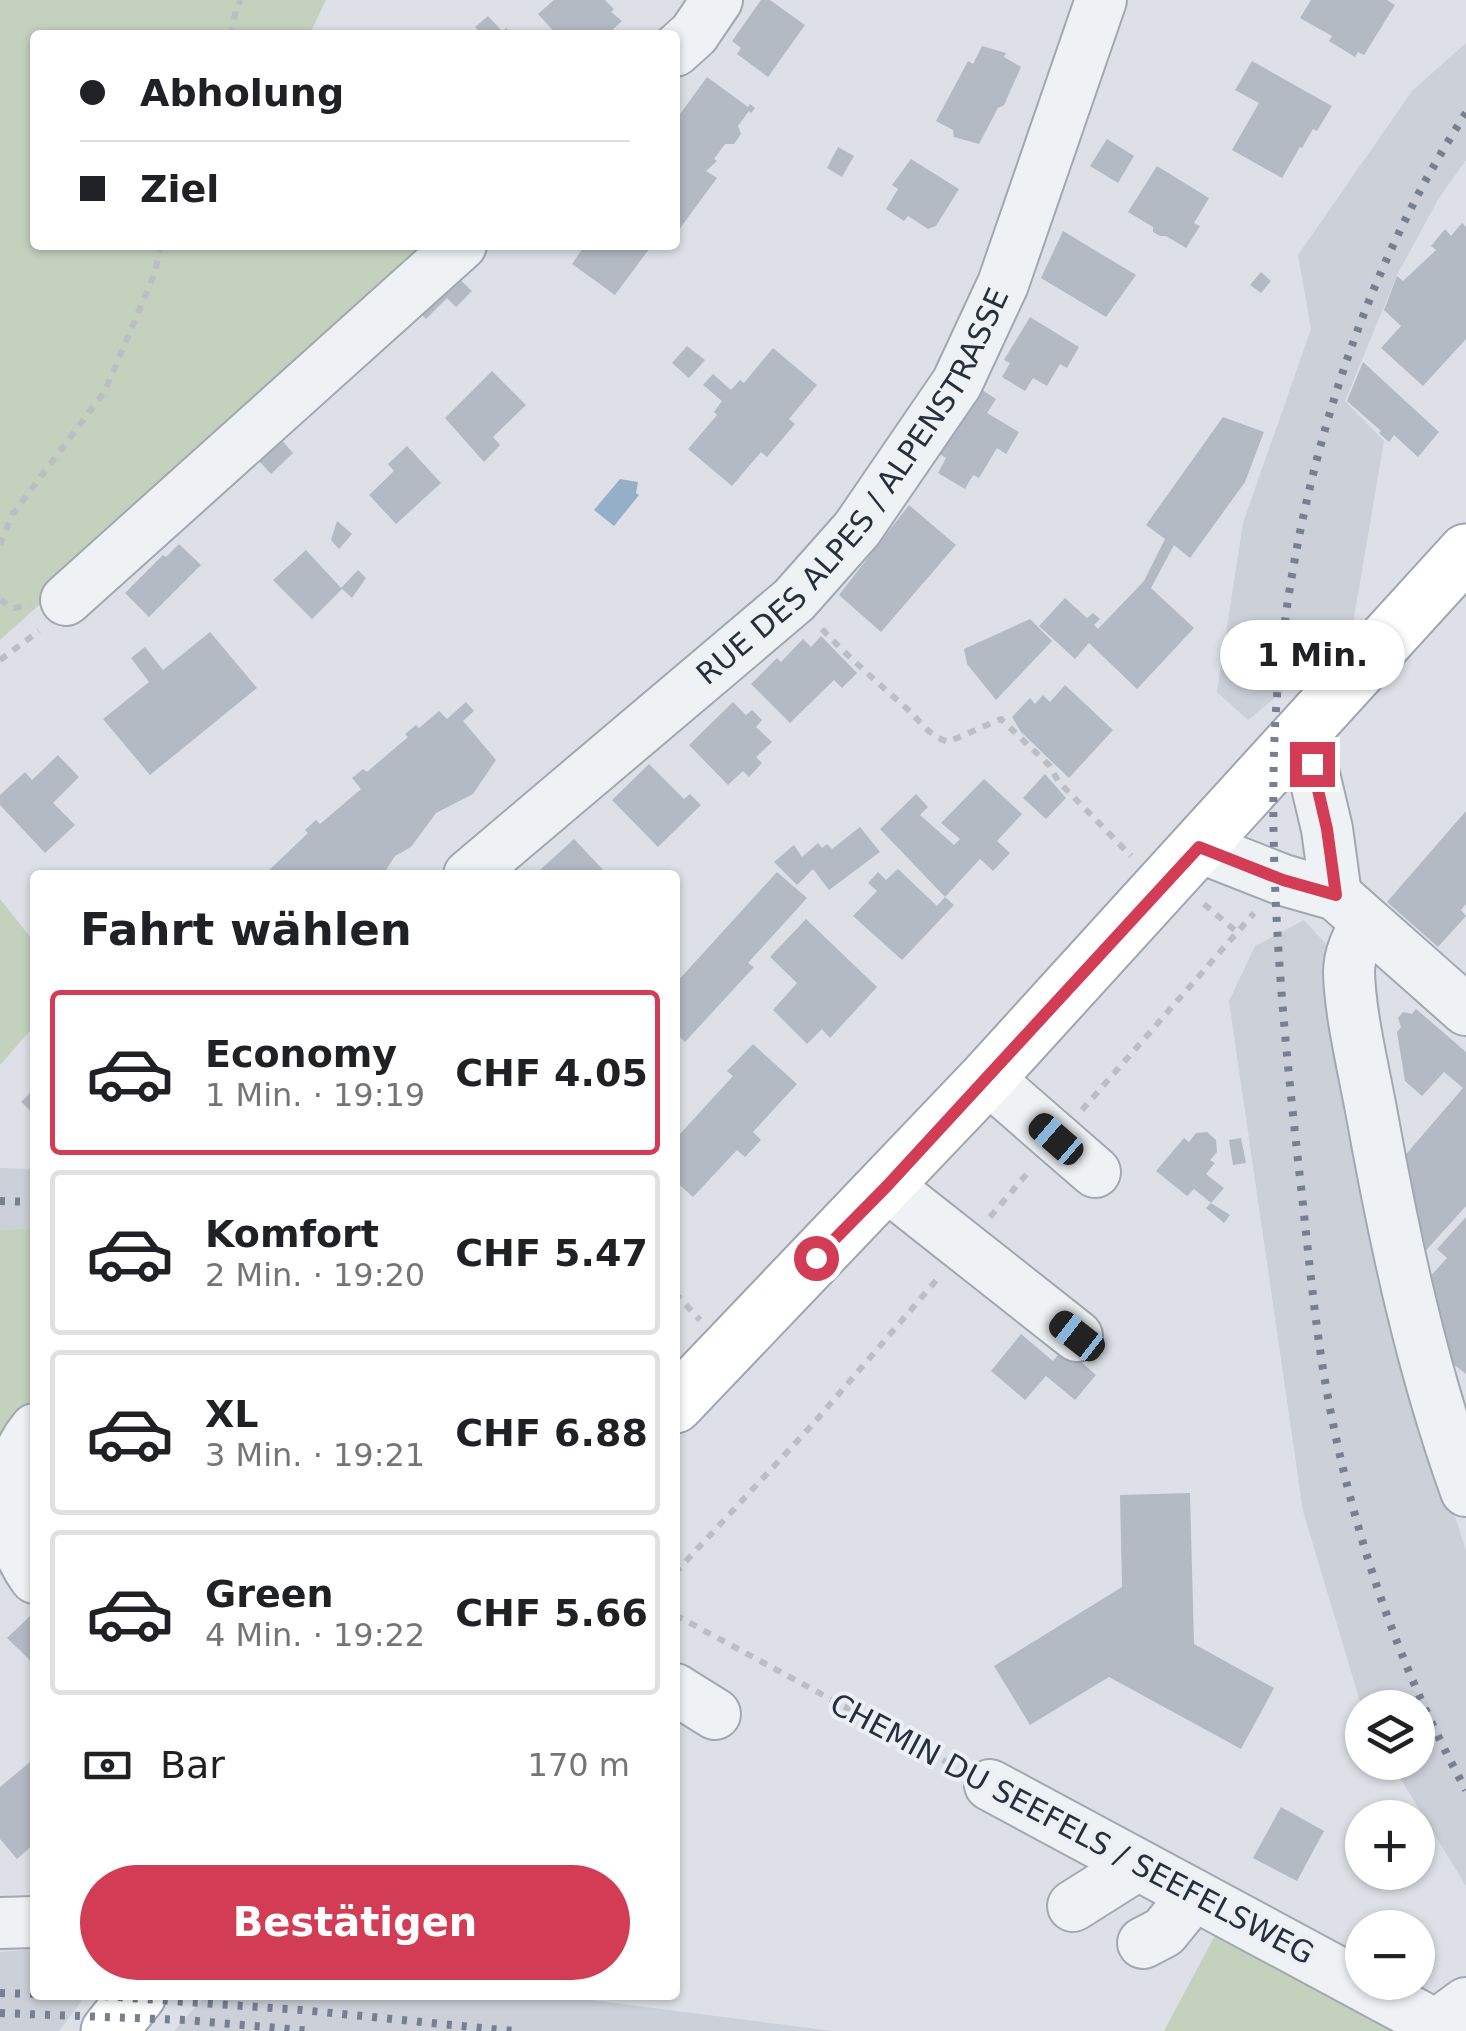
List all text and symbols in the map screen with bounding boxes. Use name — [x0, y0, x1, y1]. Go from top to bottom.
text: Abholung — [140, 71, 344, 115]
text: Ziel — [140, 167, 219, 211]
street label: RUE DES ALPES / ALPENSTRASSE — [689, 283, 1016, 692]
callout: 1 Min. — [1220, 619, 1404, 689]
text: 1 Min. — [1257, 636, 1368, 674]
route end — [1290, 742, 1335, 787]
text: Fahrt wählen — [80, 903, 412, 956]
icon: car — [85, 1028, 175, 1118]
text: Economy — [205, 1032, 397, 1076]
text: CHF 4.05 — [455, 1051, 648, 1095]
text: 1 Min. · 19:19 — [205, 1076, 425, 1114]
car — [1024, 1108, 1088, 1170]
icon: car — [85, 1208, 175, 1298]
text: Komfort — [205, 1212, 379, 1256]
text: CHF 5.47 — [455, 1231, 648, 1275]
route start — [794, 1236, 839, 1281]
text: 2 Min. · 19:20 — [205, 1256, 425, 1294]
car — [1044, 1306, 1110, 1366]
icon: car — [85, 1388, 175, 1478]
text: XL — [205, 1392, 259, 1436]
text: CHF 6.88 — [455, 1411, 648, 1455]
text: 3 Min. · 19:21 — [205, 1436, 425, 1474]
icon: car — [85, 1568, 175, 1658]
text: Green — [205, 1572, 334, 1616]
text: CHF 5.66 — [455, 1591, 648, 1635]
text: 4 Min. · 19:22 — [205, 1616, 425, 1654]
street label: CHEMIN DU SEEFELS / SEEFELSWEG — [824, 1686, 1320, 1971]
map controls — [1345, 1690, 1435, 2000]
button: layers — [1345, 1690, 1435, 1780]
icon: cash — [80, 1738, 135, 1793]
text: Bar — [160, 1743, 225, 1787]
text: 170 m — [528, 1746, 630, 1784]
button: + — [1345, 1800, 1435, 1890]
button: Bestätigen — [80, 1865, 630, 1980]
button: − — [1345, 1910, 1435, 2000]

